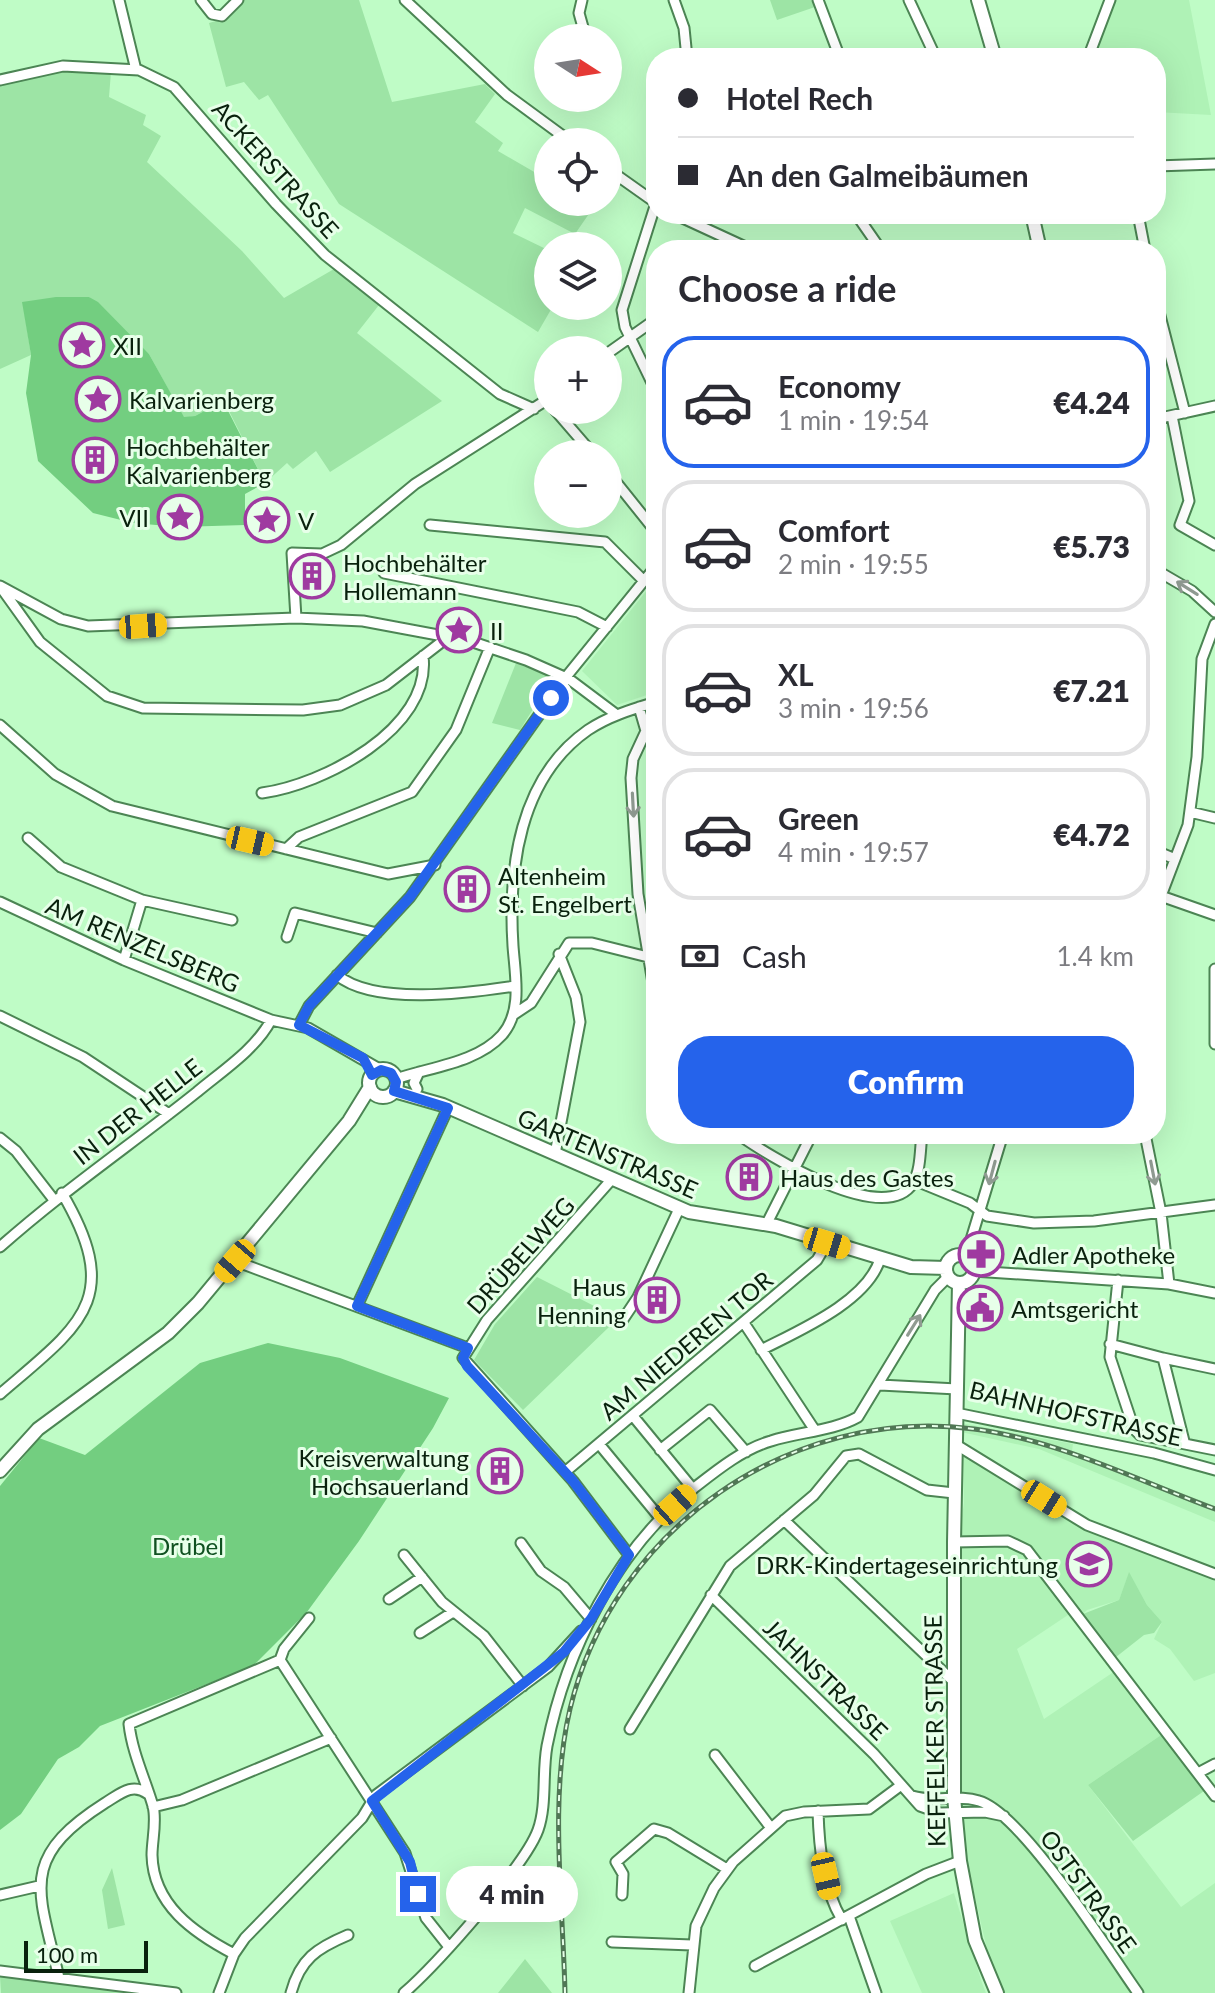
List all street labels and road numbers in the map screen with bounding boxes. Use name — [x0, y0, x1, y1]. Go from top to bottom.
street label: ACKERSTRASSE — [207, 94, 345, 244]
street label: AM RENZELSBERG — [42, 890, 244, 998]
street label: IN DER HELLE — [67, 1052, 207, 1170]
street label: GARTENSTRASSE — [514, 1102, 702, 1204]
street label: DRÜBELWEG — [460, 1191, 580, 1319]
street label: AM NIEDEREN TOR — [594, 1264, 778, 1426]
street label: BAHNHOFSTRASSE — [967, 1374, 1185, 1452]
street label: JAHNSTRASSE — [758, 1613, 894, 1745]
street label: KEFFELKER STRASSE — [917, 1615, 951, 1847]
street label: OSTSTRASSE — [1035, 1824, 1143, 1958]

